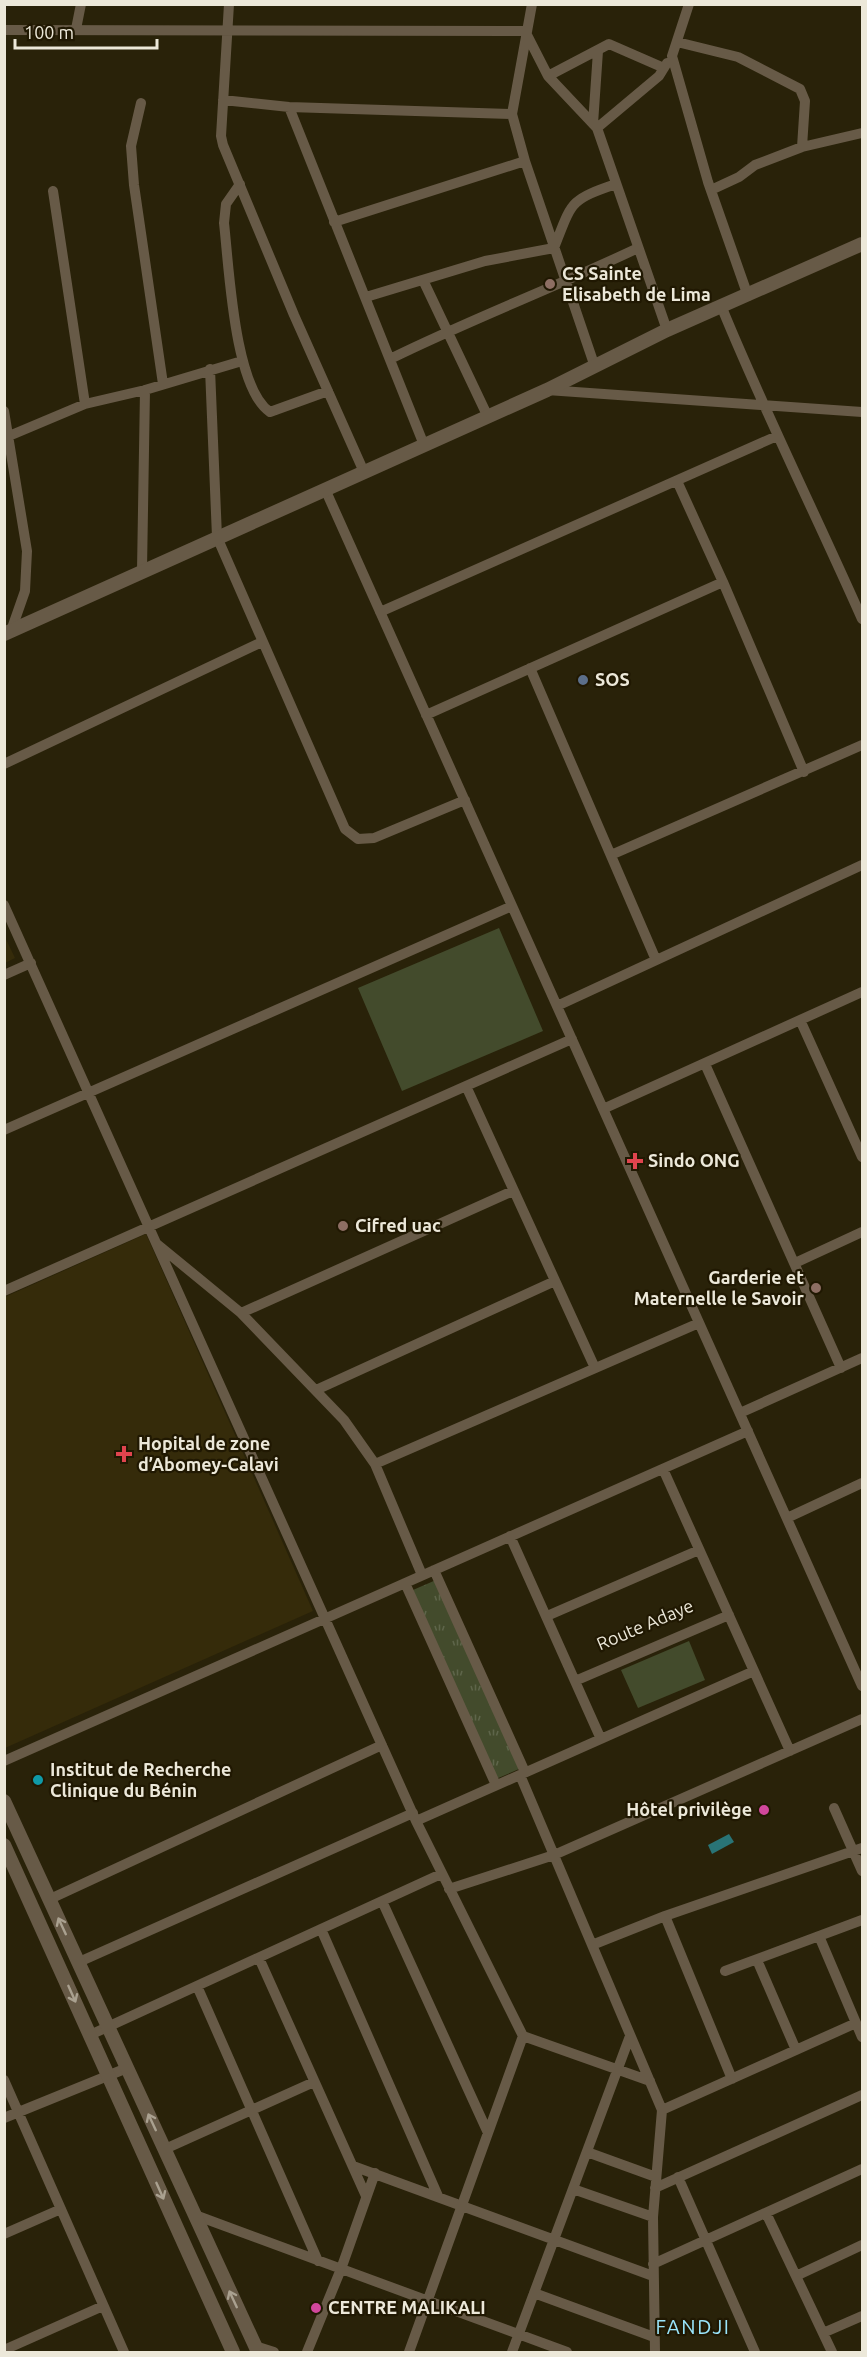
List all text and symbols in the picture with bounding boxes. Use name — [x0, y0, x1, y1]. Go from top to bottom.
scale bar — [15, 12, 158, 50]
text: 100 m — [24, 22, 74, 42]
place label: CS Sainte Elisabeth de Lima — [562, 263, 711, 304]
marker: CS Sainte Elisabeth de Lima — [543, 277, 557, 291]
place label: SOS — [595, 669, 630, 689]
marker: SOS — [576, 673, 590, 687]
place label: Sindo ONG — [648, 1150, 740, 1170]
marker: Sindo ONG — [626, 1152, 644, 1170]
place label: Cifred uac — [355, 1215, 441, 1235]
marker: Cifred uac — [336, 1219, 350, 1233]
place label: Garderie et Maternelle le Savoir — [634, 1267, 805, 1308]
marker: Garderie et Maternelle le Savoir — [809, 1281, 823, 1295]
place label: Hopital de zone d’Abomey-Calavi — [138, 1433, 279, 1474]
marker: Hopital de zone d’Abomey-Calavi — [115, 1445, 133, 1463]
street label: Route Adaye — [593, 1595, 696, 1653]
place label: Institut de Recherche Clinique du Bénin — [50, 1759, 232, 1800]
marker: Institut de Recherche Clinique du Bénin — [31, 1773, 45, 1787]
place label: Hôtel privilège — [626, 1799, 752, 1819]
marker: Hôtel privilège — [757, 1803, 771, 1817]
one-way arrow — [56, 1917, 67, 1935]
one-way arrow — [66, 1984, 78, 2002]
one-way arrow — [146, 2114, 157, 2132]
one-way arrow — [155, 2181, 167, 2199]
one-way arrow — [227, 2291, 239, 2309]
place label: CENTRE MALIKALI — [328, 2297, 486, 2317]
marker: CENTRE MALIKALI — [309, 2301, 323, 2315]
district label: FANDJI — [656, 2315, 730, 2338]

